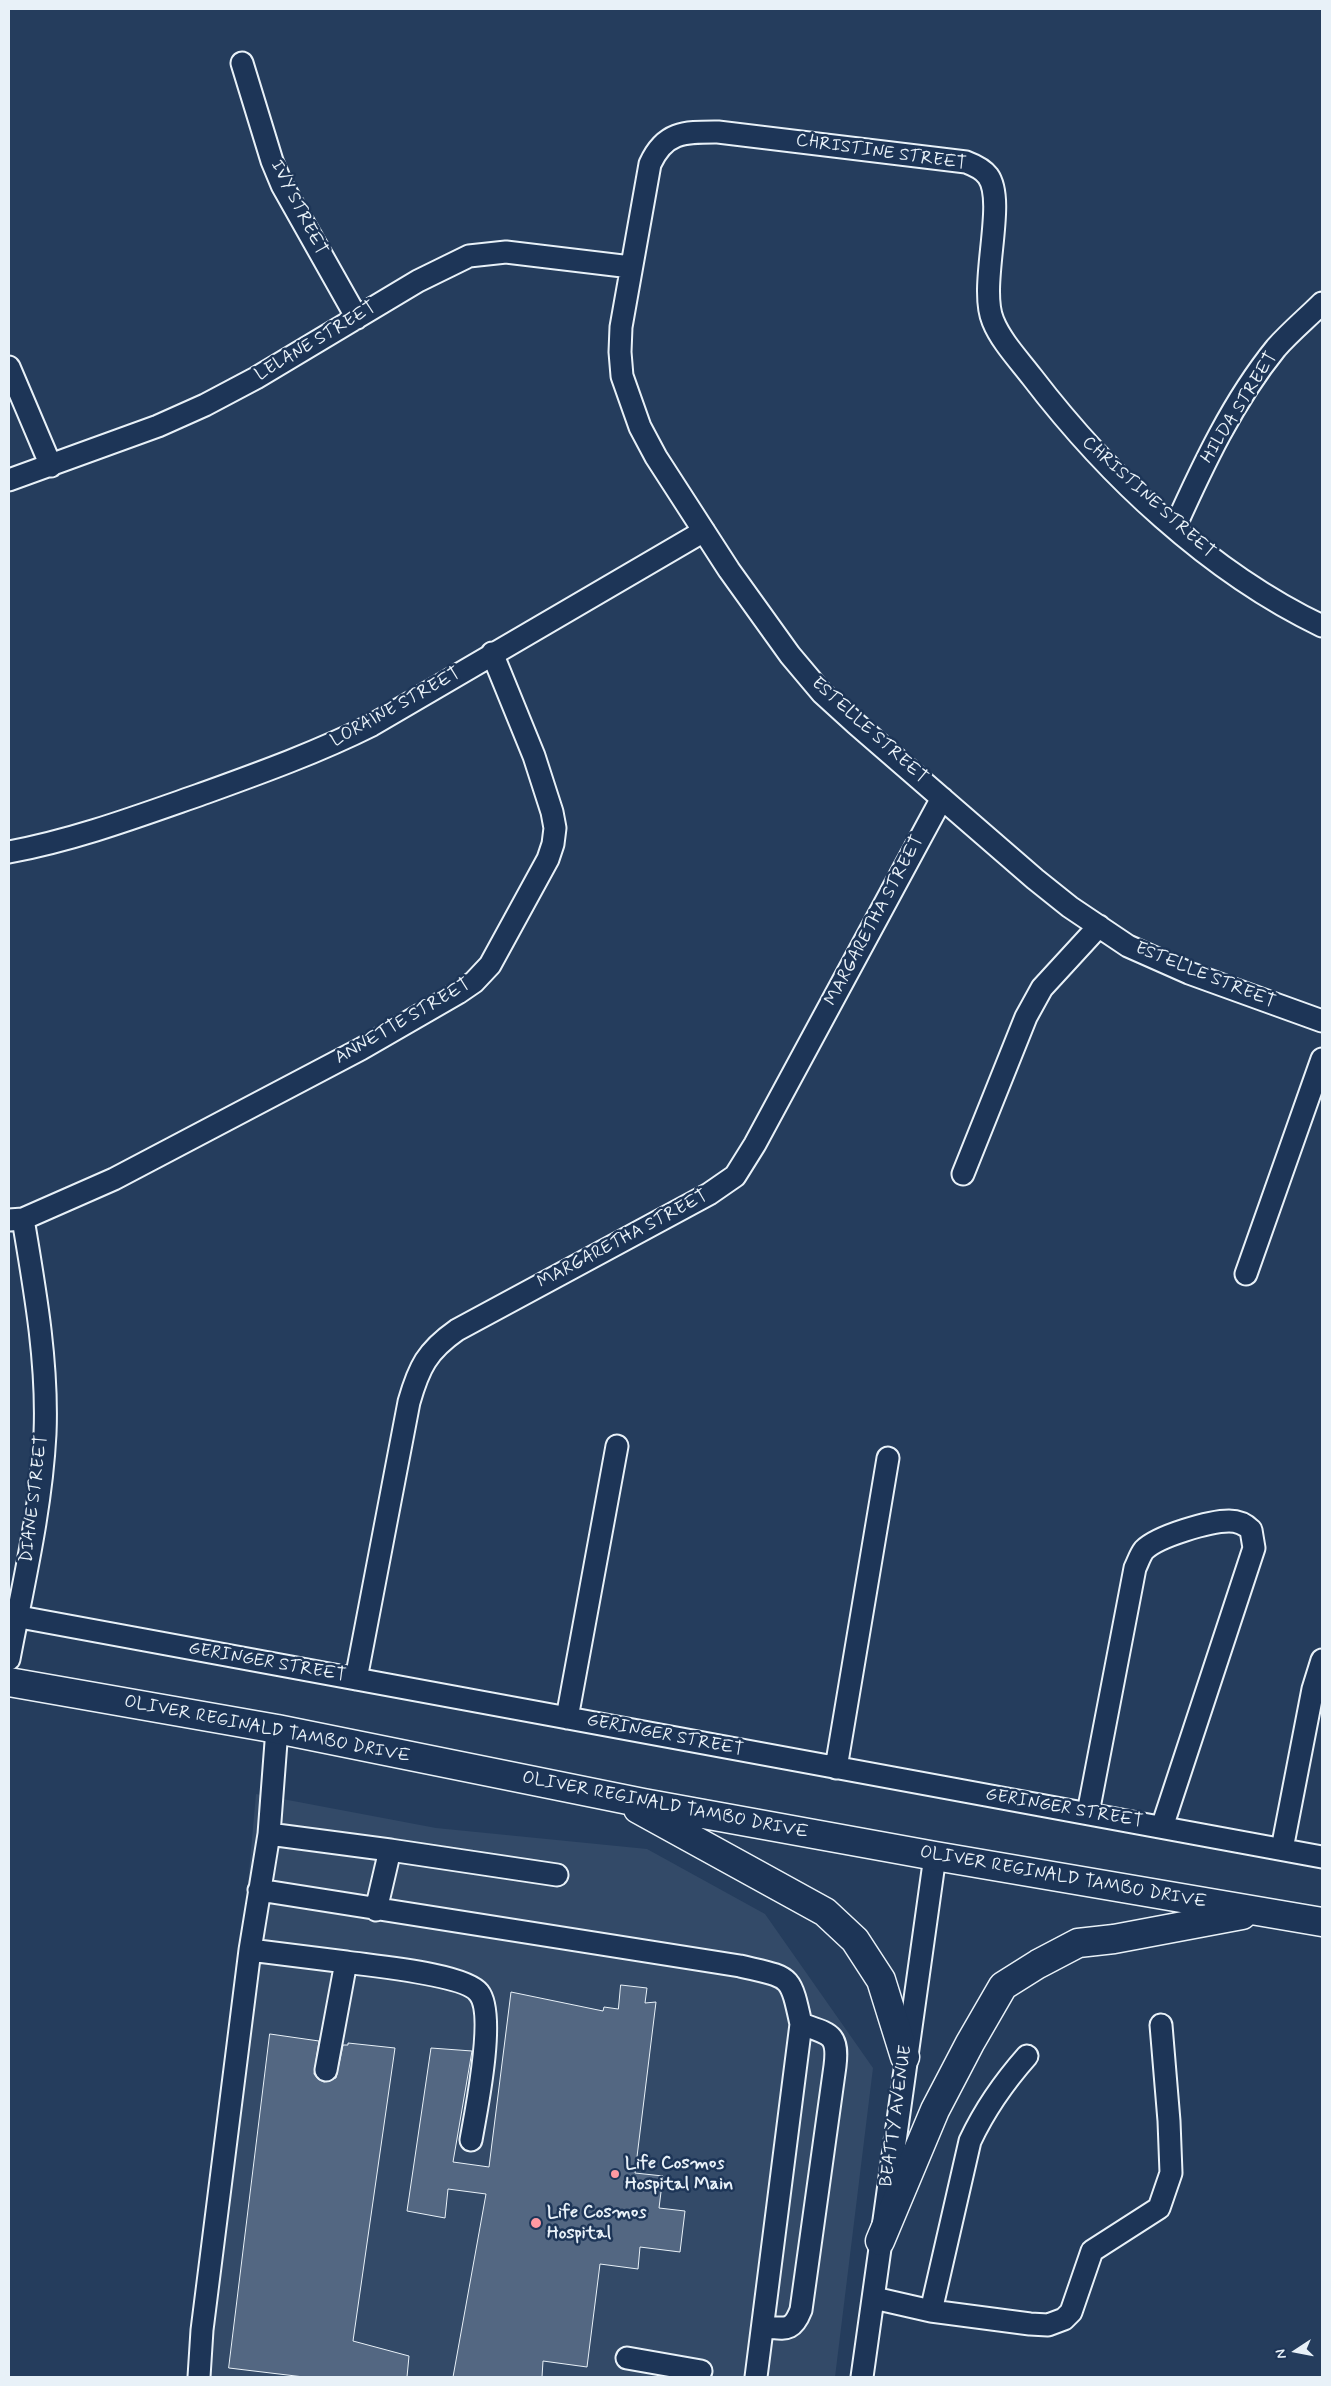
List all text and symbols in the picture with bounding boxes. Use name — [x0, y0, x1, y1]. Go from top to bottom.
street label: CHRISTINE STREET — [794, 130, 968, 176]
street label: IVY STREET — [265, 157, 331, 259]
street label: LELANE STREET — [252, 297, 380, 387]
street label: HILDA STREET — [1197, 348, 1283, 468]
street label: CHRISTINE STREET — [1077, 432, 1219, 564]
street label: LORAINE STREET — [327, 663, 465, 753]
street label: ESTELLE STREET — [806, 673, 932, 789]
street label: MARGARETHA STREET — [821, 832, 929, 1010]
street label: ESTELLE STREET — [1132, 938, 1278, 1014]
street label: ANNETTE STREET — [331, 974, 475, 1070]
street label: MARGARETHA STREET — [534, 1186, 712, 1294]
street label: DIANE STREET — [16, 1434, 54, 1564]
street label: GERINGER STREET — [187, 1639, 347, 1687]
street label: OLIVER REGINALD TAMBO DRIVE — [122, 1692, 412, 1768]
street label: GERINGER STREET — [585, 1710, 745, 1762]
street label: OLIVER REGINALD TAMBO DRIVE — [520, 1768, 810, 1844]
street label: GERINGER STREET — [984, 1785, 1144, 1833]
street label: OLIVER REGINALD TAMBO DRIVE — [918, 1842, 1208, 1914]
street label: BEATTY AVENUE — [876, 2044, 918, 2188]
place label: Life Cosmos Hospital Main — [625, 2153, 733, 2196]
marker: Life Cosmos Hospital Main — [609, 2168, 621, 2180]
place label: Life Cosmos Hospital — [547, 2202, 646, 2244]
marker: Life Cosmos Hospital — [529, 2216, 543, 2230]
north arrow — [1271, 2326, 1321, 2376]
text: N — [1272, 2348, 1291, 2360]

